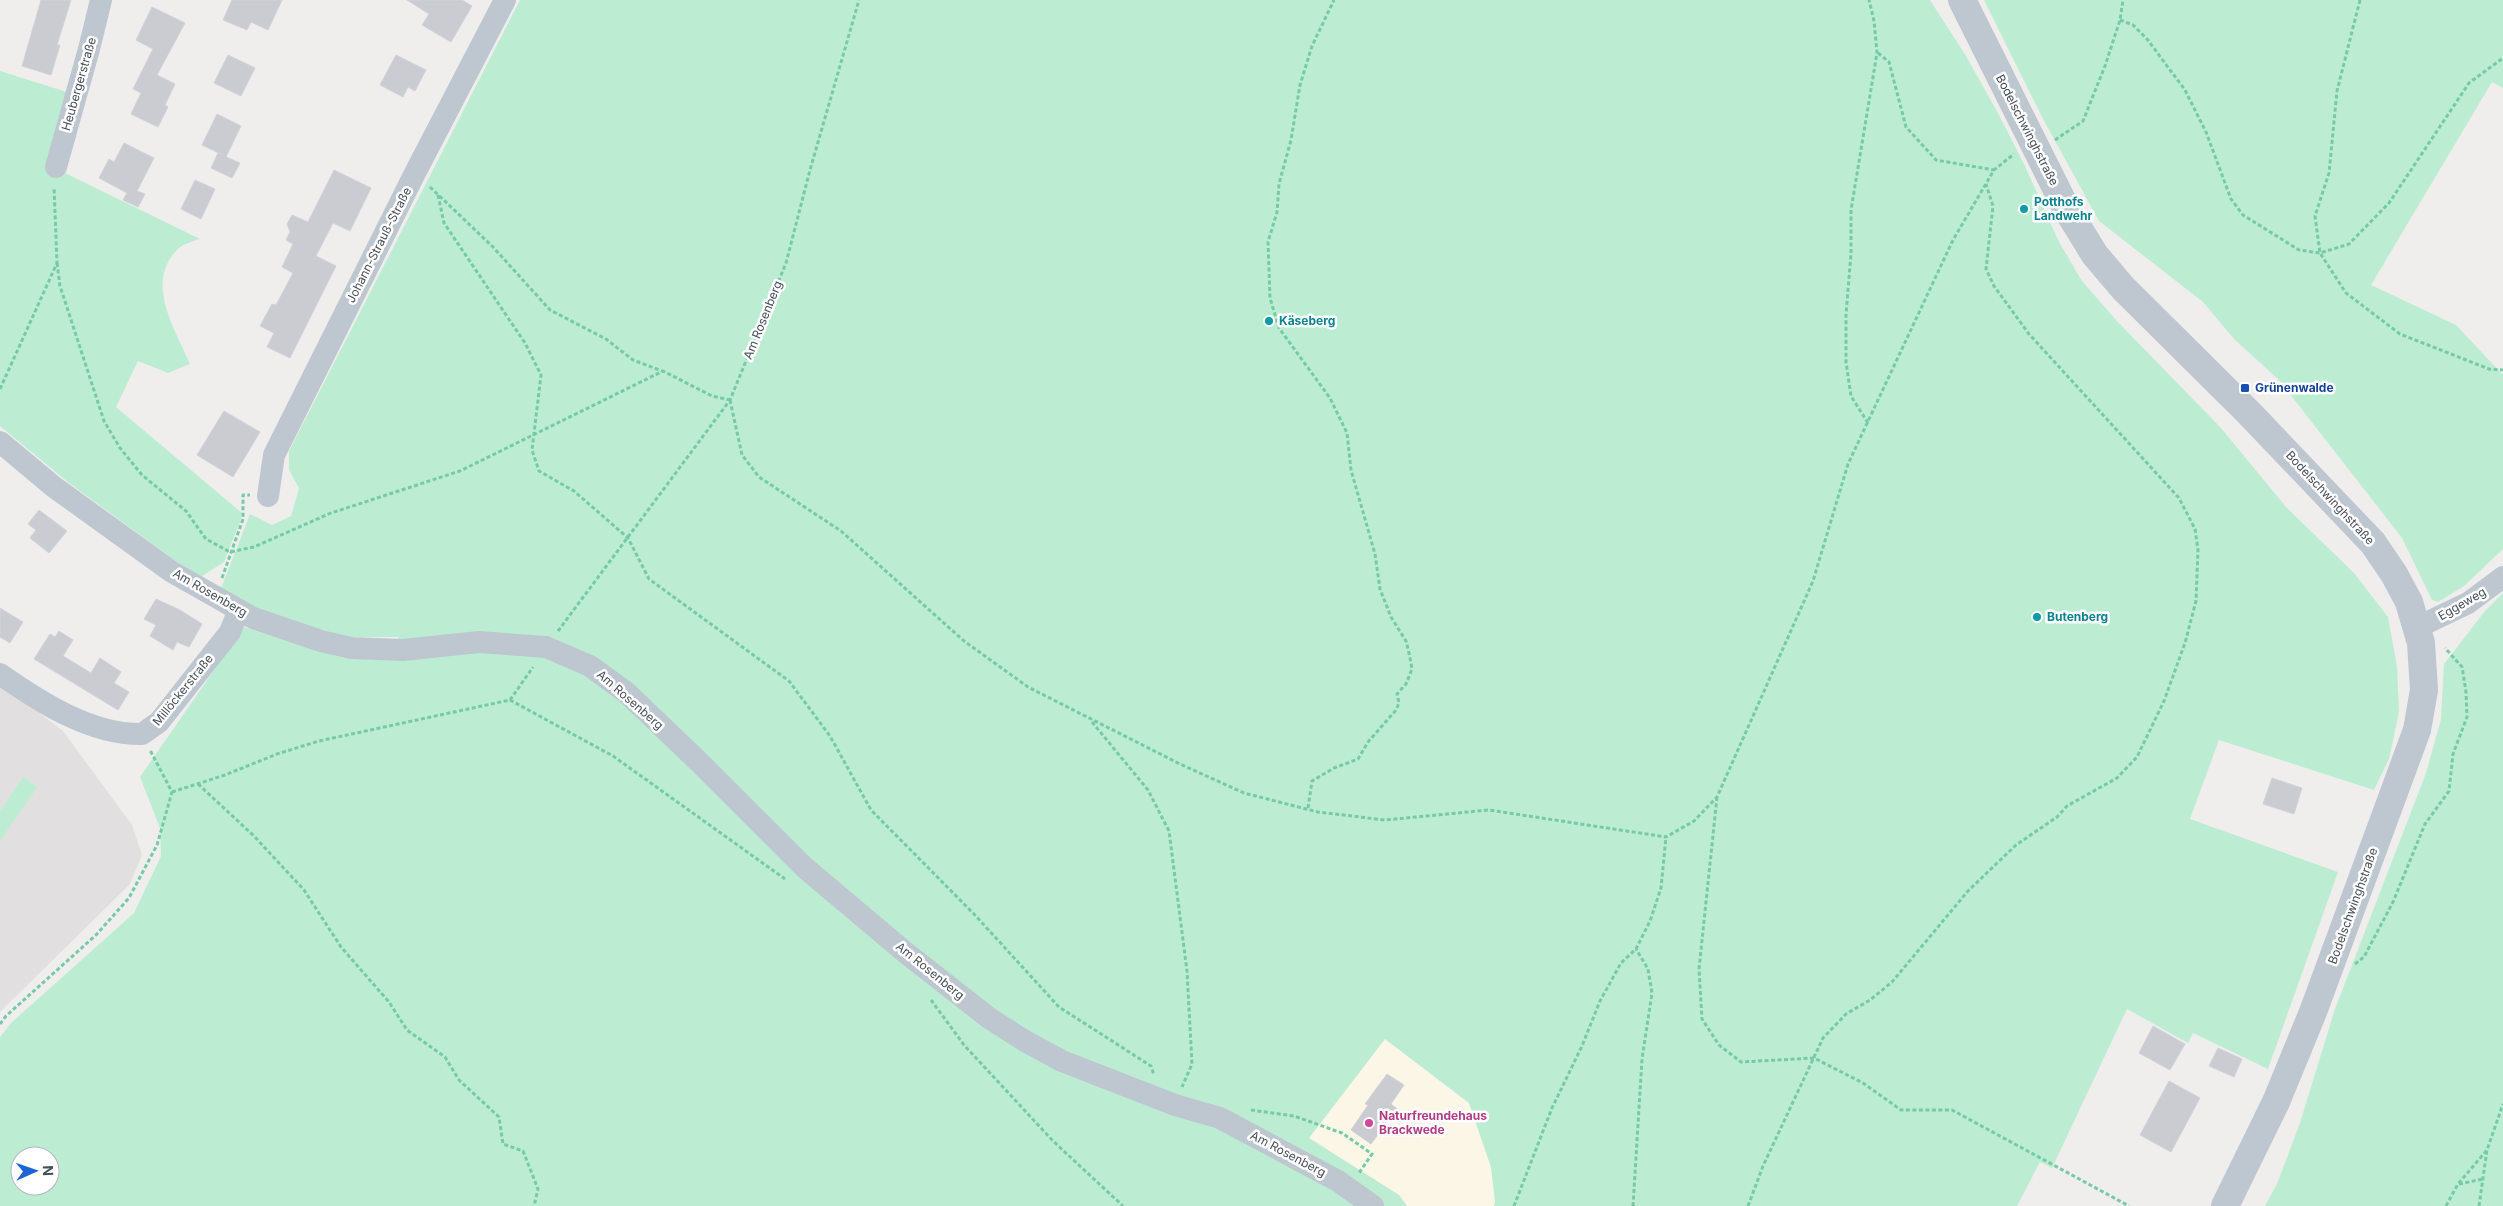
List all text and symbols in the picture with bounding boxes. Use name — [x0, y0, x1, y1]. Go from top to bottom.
street label: Heubergerstraße — [58, 35, 99, 132]
street label: Bodelschwinghstraße — [1993, 72, 2062, 188]
street label: Johann-Strauß-Straße — [343, 184, 414, 305]
place label: Potthofs Landwehr — [2034, 194, 2092, 223]
marker: Potthofs Landwehr — [2018, 203, 2030, 215]
street label: Am Rosenberg — [740, 278, 785, 361]
place label: Käseberg — [1279, 313, 1335, 328]
marker: Käseberg — [1263, 315, 1275, 327]
place label: Grünenwalde — [2255, 380, 2334, 395]
marker: Grünenwalde — [2239, 382, 2251, 394]
street label: Bodelschwinghstraße — [2283, 448, 2378, 548]
street label: Am Rosenberg — [170, 565, 250, 620]
street label: Eggeweg — [2435, 584, 2488, 623]
place label: Butenberg — [2047, 609, 2108, 624]
marker: Butenberg — [2031, 611, 2043, 623]
street label: Millöckerstraße — [149, 651, 216, 728]
street label: Am Rosenberg — [594, 667, 667, 733]
street label: Bodelschwinghstraße — [2324, 846, 2381, 966]
street label: Am Rosenberg — [893, 939, 967, 1003]
place label: Naturfreundehaus Brackwede — [1379, 1108, 1487, 1137]
marker: Naturfreundehaus Brackwede — [1363, 1117, 1375, 1129]
street label: Am Rosenberg — [1248, 1127, 1329, 1180]
north arrow — [10, 1146, 60, 1196]
text: N — [40, 1165, 57, 1176]

